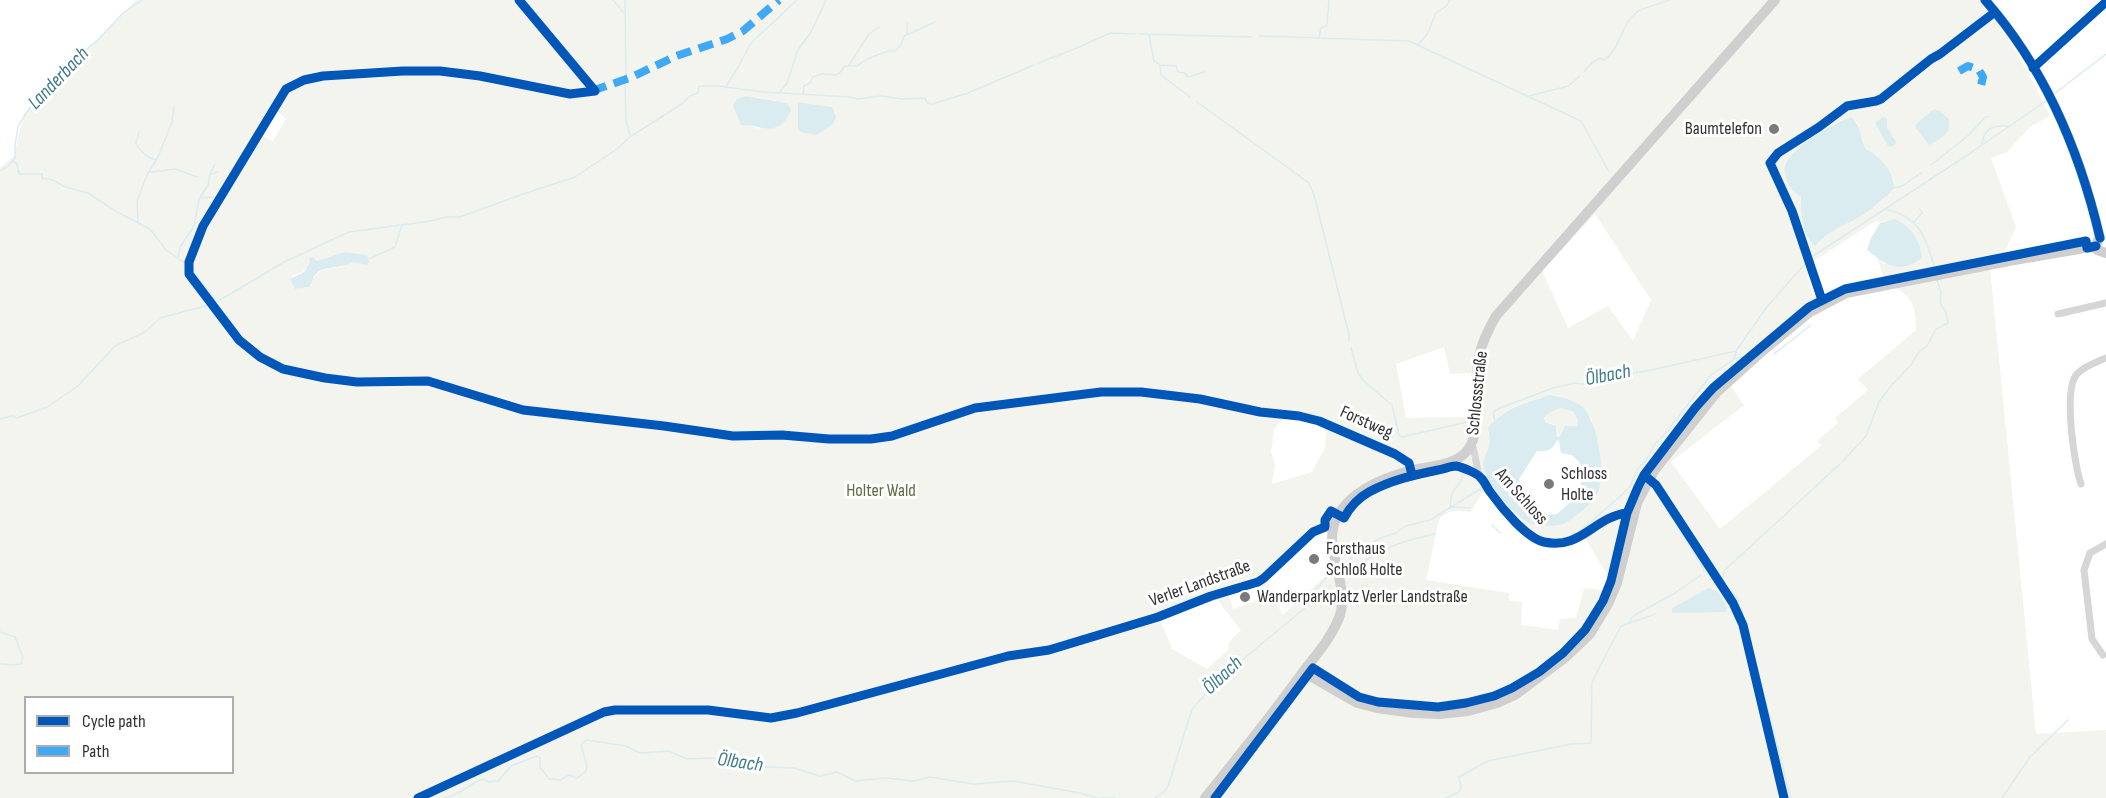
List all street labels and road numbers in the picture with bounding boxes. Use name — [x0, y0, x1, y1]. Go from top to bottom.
street label: Schlossstraße — [1463, 350, 1493, 436]
street label: Forstweg — [1336, 402, 1396, 444]
street label: Am Schloss — [1490, 464, 1552, 530]
street label: Verler Landstraße — [1147, 556, 1253, 612]

